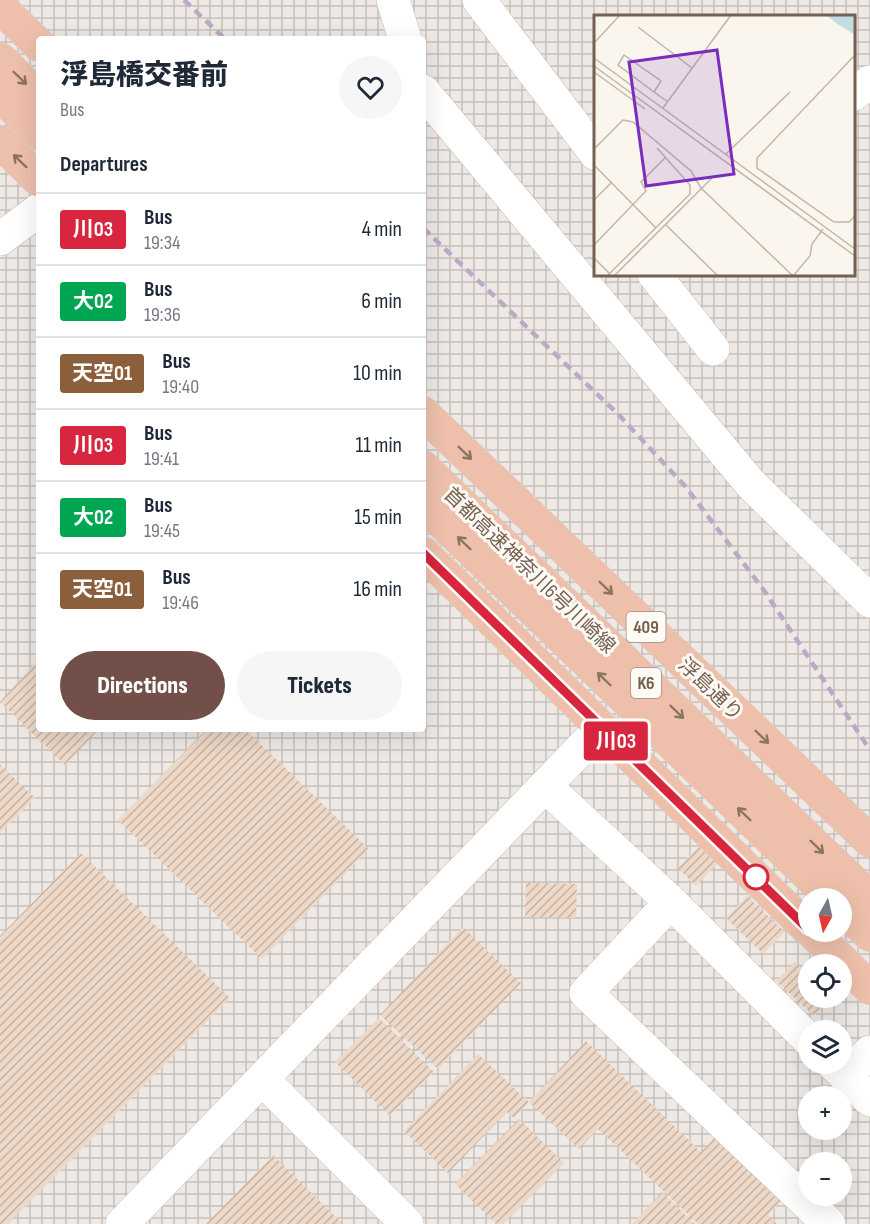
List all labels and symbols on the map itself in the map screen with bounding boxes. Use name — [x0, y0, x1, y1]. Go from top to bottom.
inset map — [594, 15, 855, 276]
one-way arrow — [12, 71, 27, 85]
one-way arrow — [12, 153, 27, 168]
one-way arrow — [458, 446, 473, 460]
street label: 首都高速神奈川6号川崎線 — [439, 483, 620, 659]
one-way arrow — [456, 536, 471, 551]
one-way arrow — [598, 581, 613, 595]
road number: 409 — [626, 612, 666, 642]
street label: 浮島通り — [673, 653, 747, 726]
road number: K6 — [631, 668, 661, 698]
one-way arrow — [597, 671, 612, 686]
one-way arrow — [669, 705, 684, 719]
line badge: 川03 — [582, 722, 650, 760]
one-way arrow — [754, 730, 769, 744]
one-way arrow — [737, 807, 752, 821]
one-way arrow — [809, 840, 824, 854]
unlabelled marker — [743, 864, 769, 890]
north arrow — [798, 888, 852, 942]

